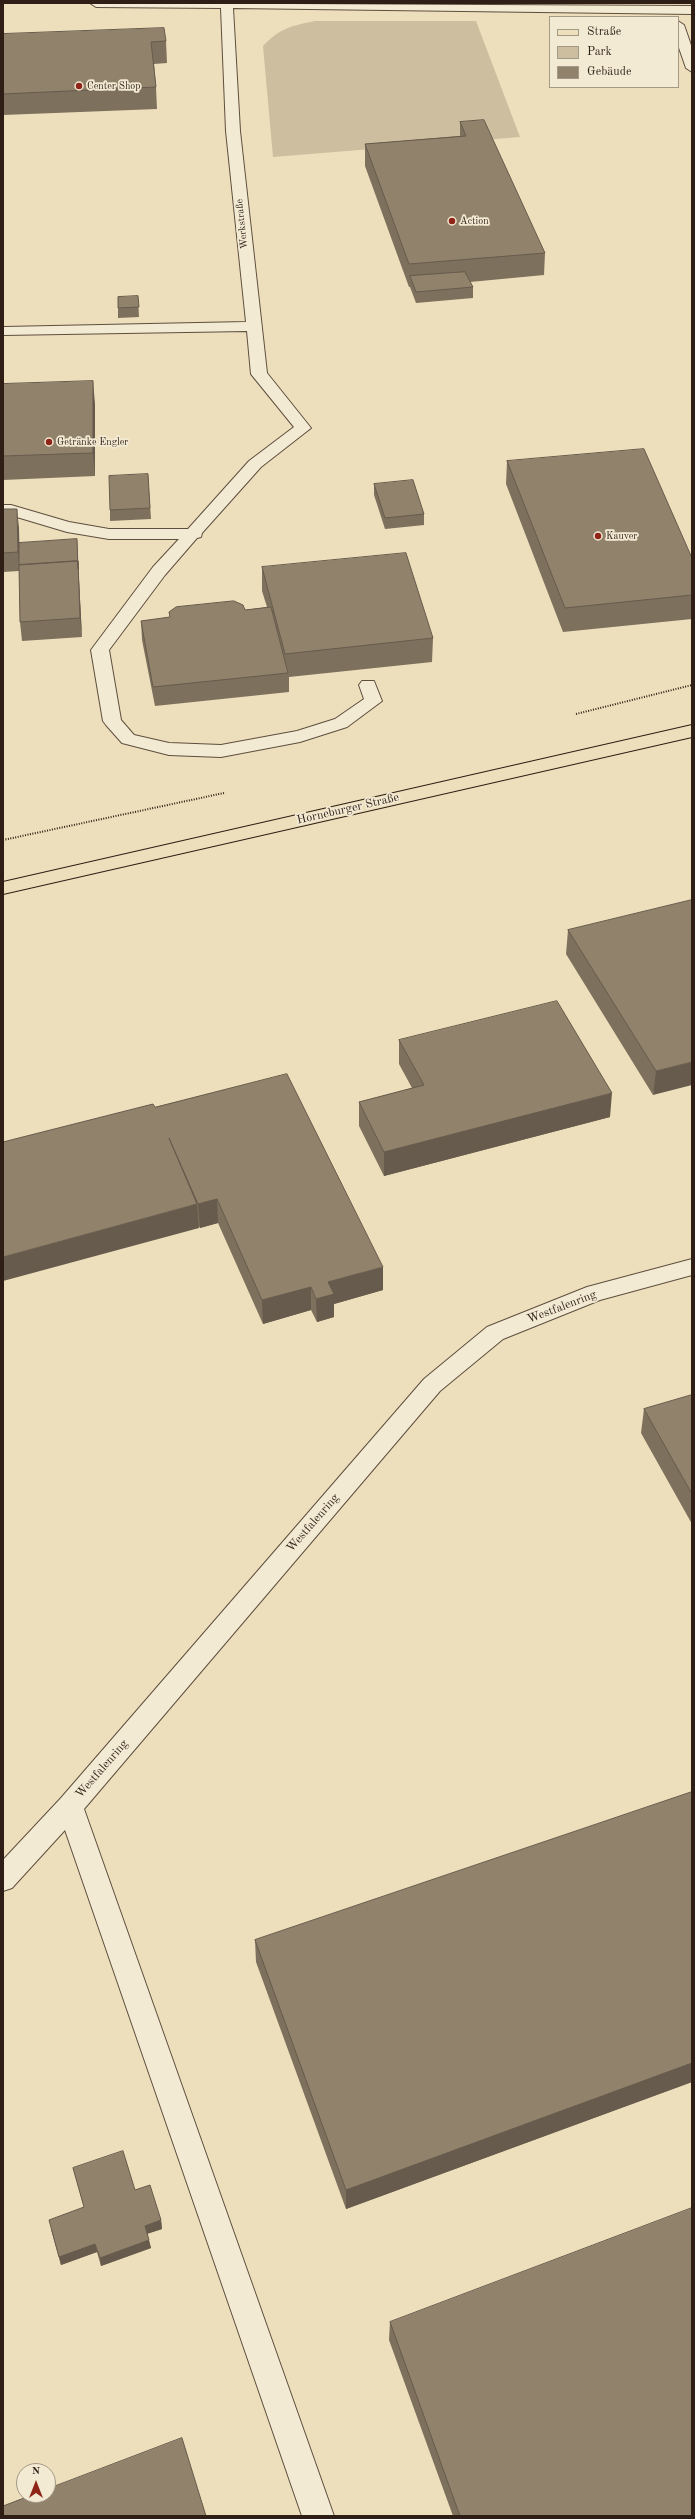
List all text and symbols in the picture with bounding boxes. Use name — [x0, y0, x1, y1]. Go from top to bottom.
legend — [549, 16, 679, 88]
text: Straße — [587, 26, 621, 38]
text: Park — [587, 46, 612, 58]
text: Gebäude — [587, 66, 631, 78]
place label: Center Shop — [87, 80, 140, 92]
marker: Center Shop — [74, 81, 84, 91]
street label: Werkstraße — [233, 198, 251, 250]
place label: Action — [460, 215, 489, 227]
marker: Action — [447, 216, 457, 226]
place label: Getränke Engler — [57, 436, 128, 448]
marker: Getränke Engler — [44, 437, 54, 447]
place label: Kauver — [606, 530, 637, 542]
marker: Kauver — [593, 531, 603, 541]
street label: Horneburger Straße — [296, 790, 400, 828]
street label: Westfalenring — [525, 1287, 599, 1327]
street label: Westfalenring — [284, 1491, 342, 1555]
street label: Westfalenring — [73, 1737, 131, 1801]
north arrow — [16, 2463, 56, 2503]
text: N — [32, 2466, 40, 2477]

